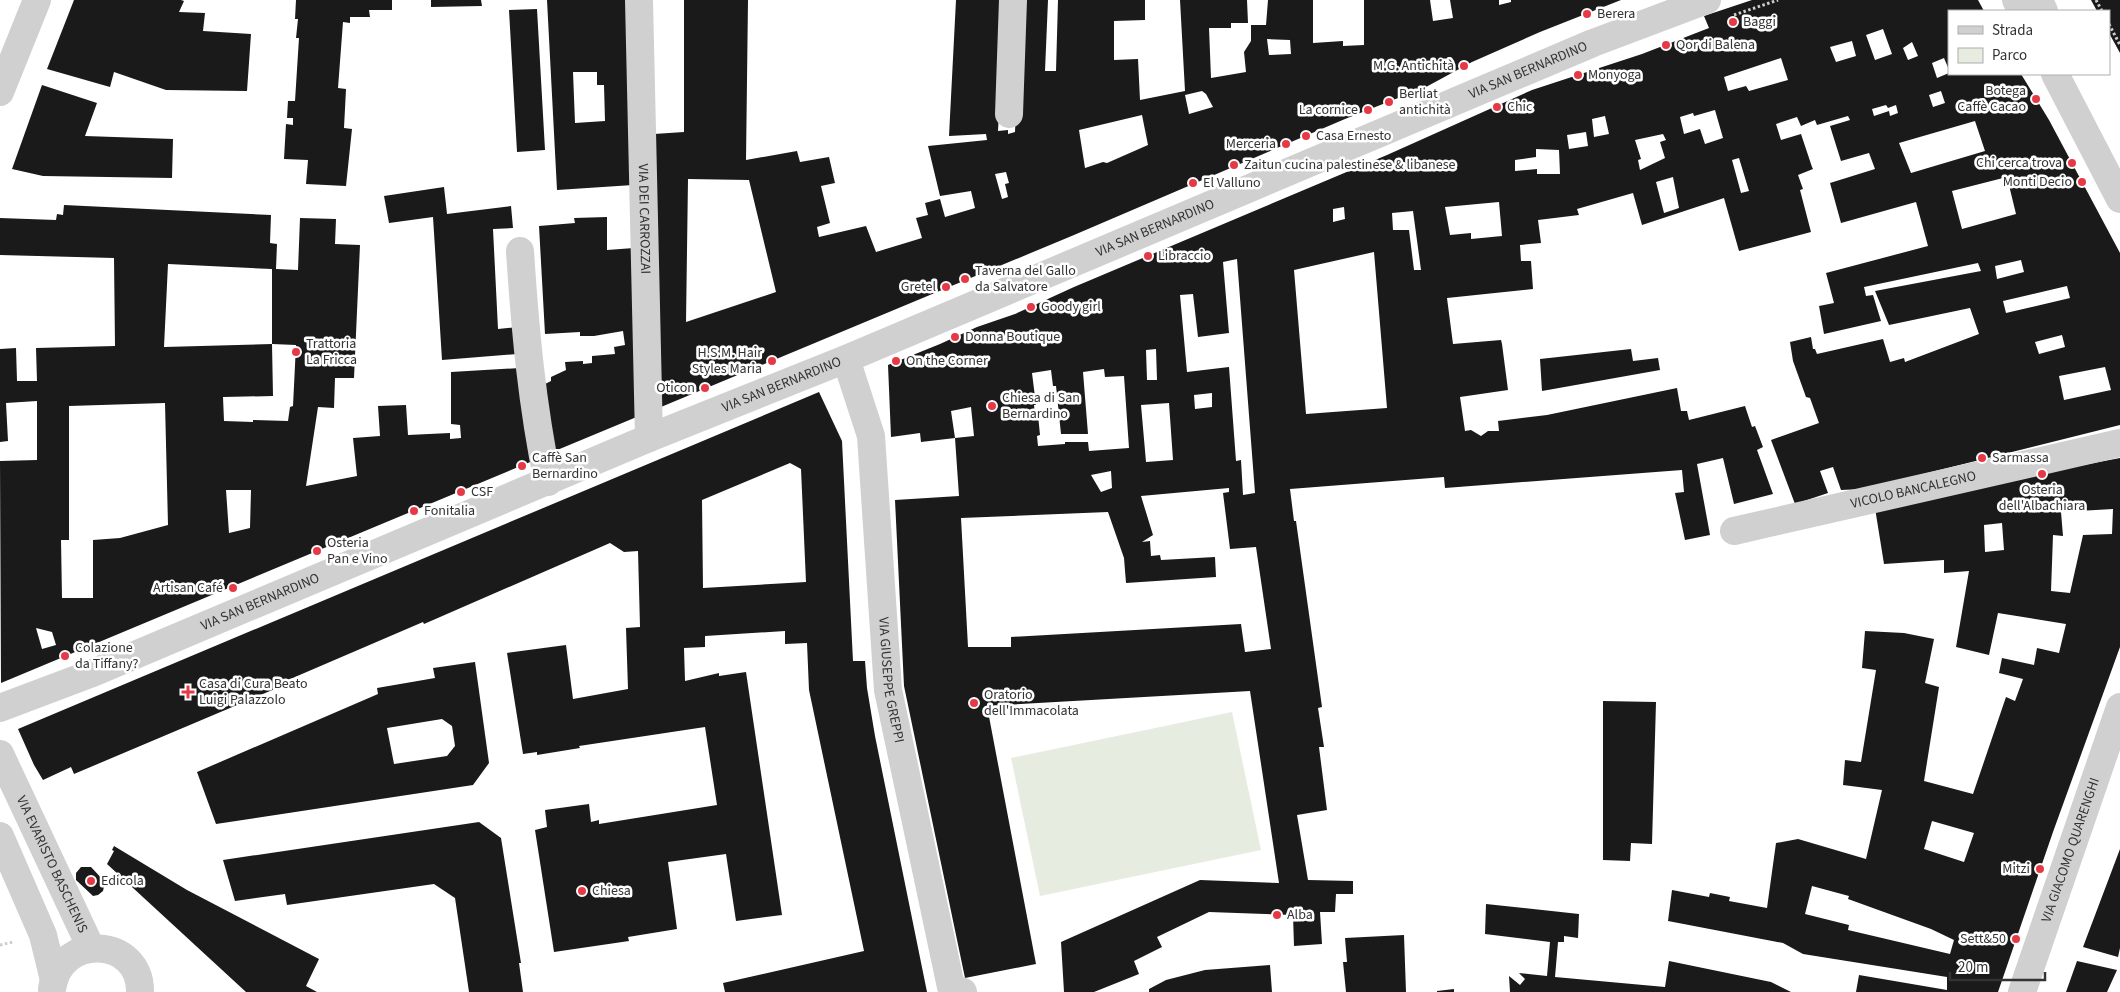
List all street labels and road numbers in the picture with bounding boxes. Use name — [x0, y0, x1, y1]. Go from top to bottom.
street label: VIA SAN BERNARDINO — [1466, 36, 1591, 104]
street label: VIA DEI CARROZZAI — [633, 163, 655, 274]
street label: VIA SAN BERNARDINO — [1093, 194, 1218, 262]
street label: VIA SAN BERNARDINO — [719, 352, 844, 418]
street label: VICOLO BANCALEGNO — [1849, 466, 1978, 514]
street label: VIA SAN BERNARDINO — [198, 568, 323, 636]
street label: VIA GIUSEPPE GREPPI — [873, 616, 909, 745]
street label: VIA GIACOMO QUARENGHI — [2037, 775, 2105, 925]
street label: VIA EVARISTO BASCHENIS — [11, 792, 93, 936]

